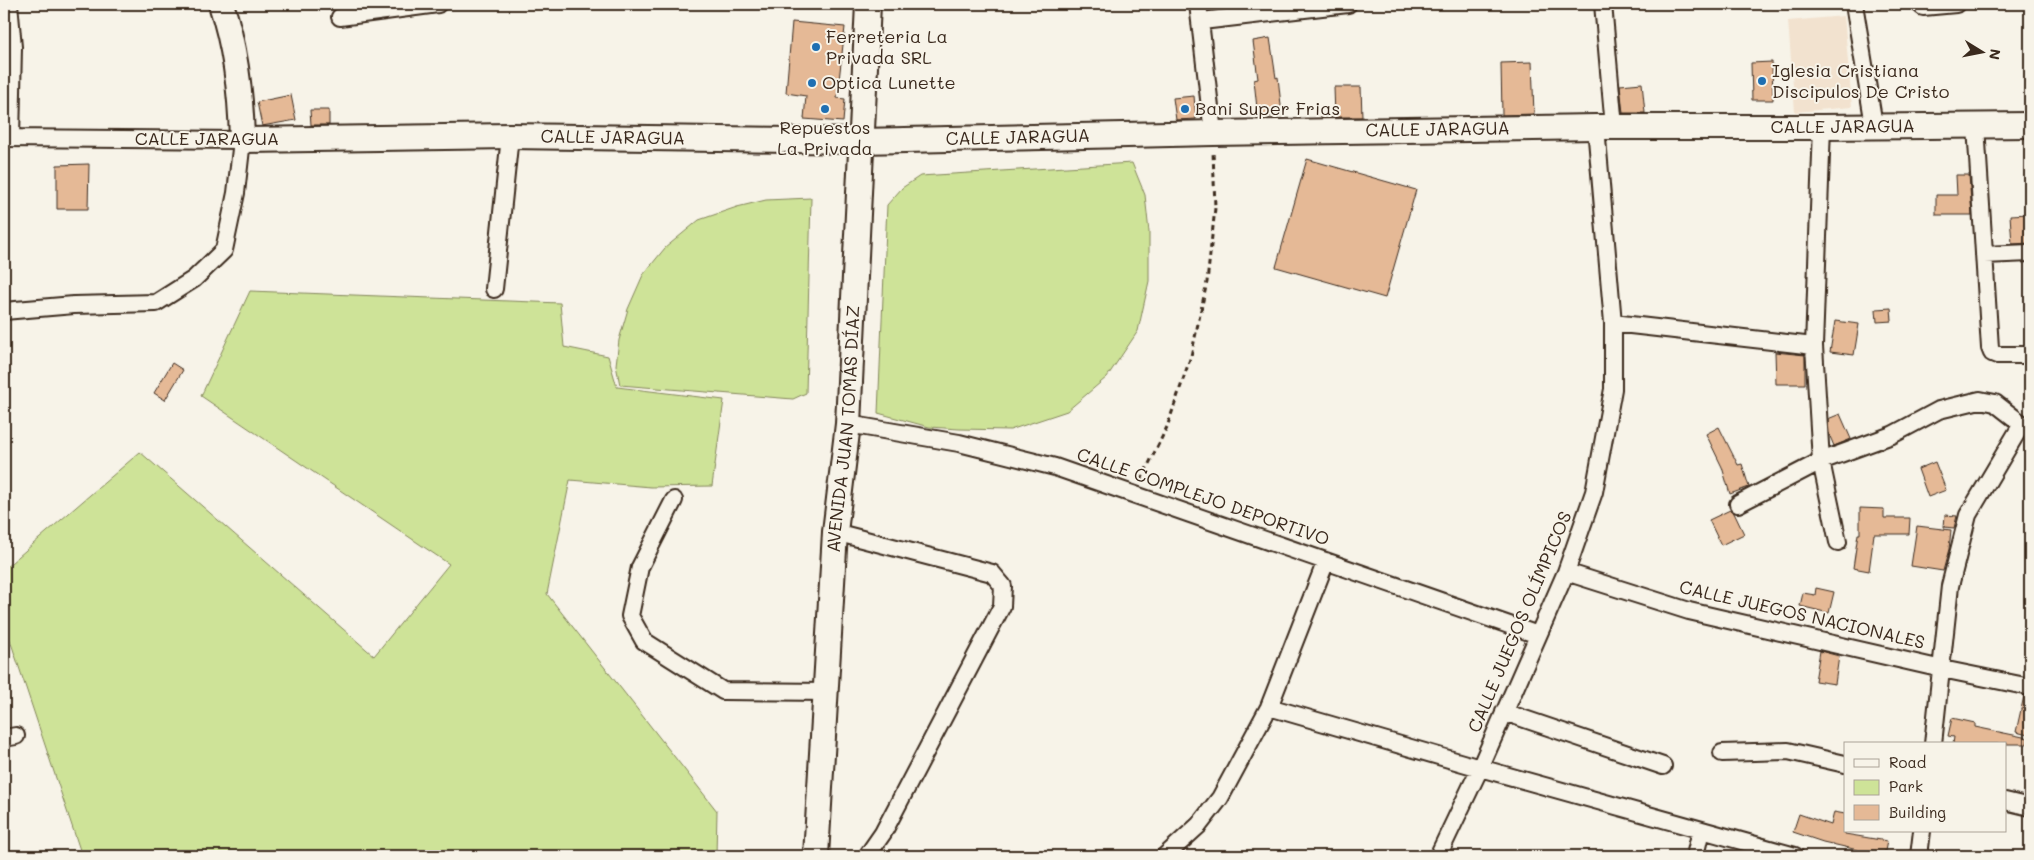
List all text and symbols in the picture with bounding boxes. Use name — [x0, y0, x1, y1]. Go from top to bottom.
place label: Ferreteria La Privada SRL — [826, 24, 948, 69]
north arrow — [1956, 28, 2006, 78]
marker: Ferreteria La Privada SRL — [810, 41, 822, 53]
text: N — [1985, 47, 2006, 61]
place label: Iglesia Cristiana Discipulos De Cristo — [1772, 58, 1950, 103]
place label: Optica Lunette — [822, 70, 956, 94]
marker: Iglesia Cristiana Discipulos De Cristo — [1756, 75, 1768, 87]
marker: Optica Lunette — [806, 77, 818, 89]
place label: Bani Super Frias — [1195, 96, 1340, 120]
marker: Repuestos La Privada — [819, 103, 831, 115]
marker: Bani Super Frias — [1179, 103, 1191, 115]
street label: CALLE JARAGUA — [1770, 113, 1915, 138]
place label: Repuestos La Privada — [777, 115, 873, 160]
street label: CALLE JARAGUA — [1365, 115, 1510, 142]
street label: CALLE JARAGUA — [540, 123, 685, 149]
street label: CALLE JARAGUA — [945, 123, 1090, 150]
street label: CALLE JARAGUA — [135, 126, 279, 150]
street label: AVENIDA JUAN TOMÁS DÍAZ — [821, 305, 865, 553]
street label: CALLE COMPLEJO DEPORTIVO — [1074, 441, 1333, 551]
street label: CALLE JUEGOS OLÍMPICOS — [1462, 507, 1577, 736]
street label: CALLE JUEGOS NACIONALES — [1677, 574, 1927, 654]
legend — [1844, 742, 2006, 832]
text: Road — [1889, 752, 1926, 772]
text: Park — [1889, 776, 1923, 796]
text: Building — [1889, 802, 1946, 822]

